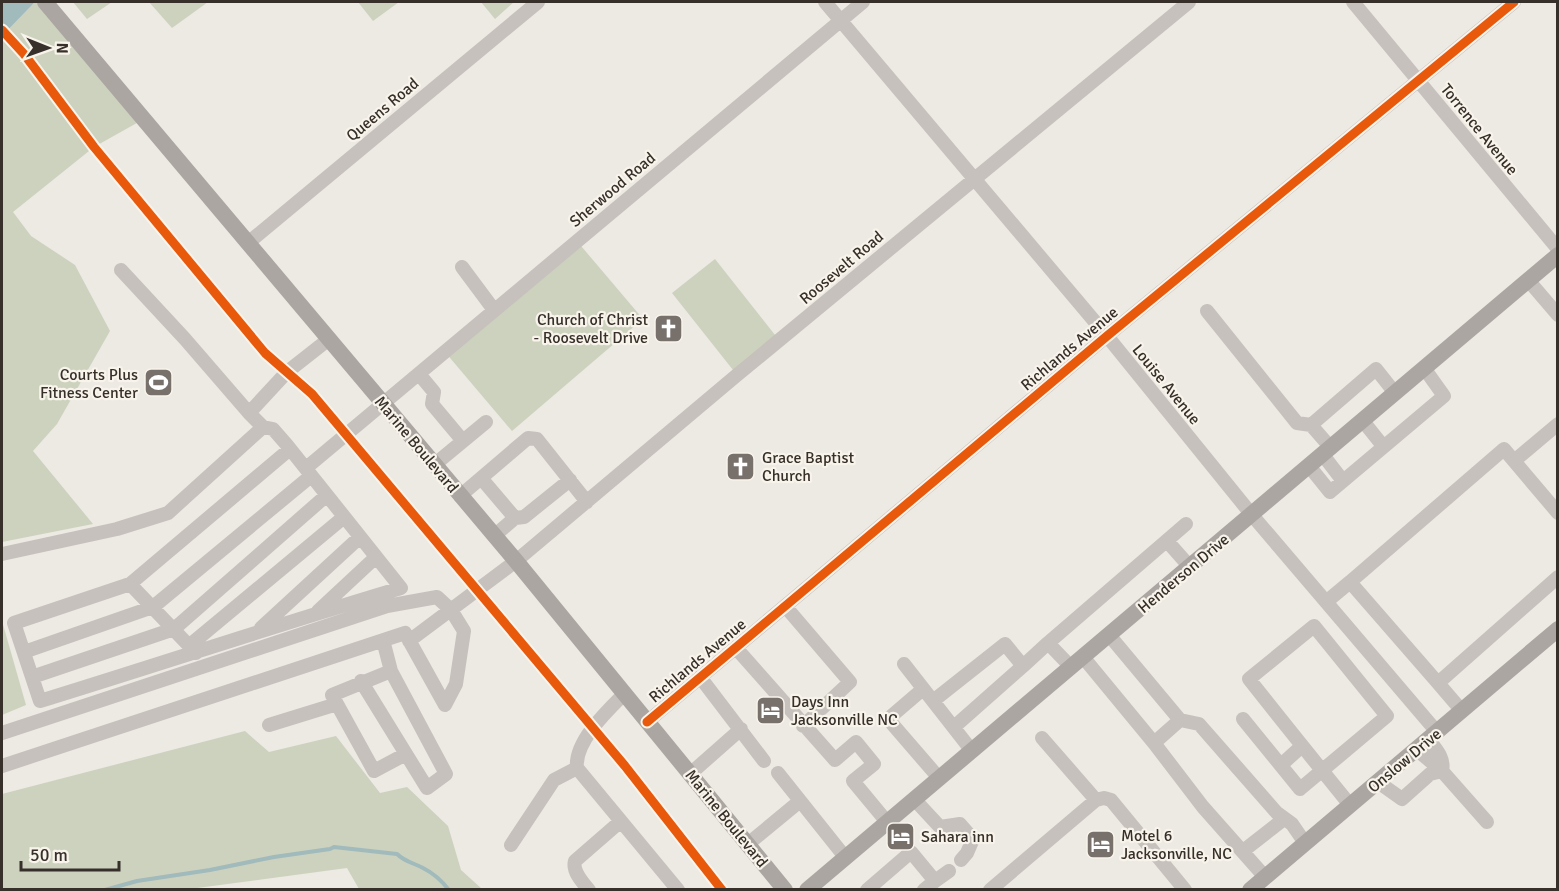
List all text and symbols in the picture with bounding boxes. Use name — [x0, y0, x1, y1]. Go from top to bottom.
north arrow — [18, 18, 78, 78]
text: N — [52, 43, 72, 54]
street label: Queens Road — [342, 74, 423, 146]
street label: Torrence Avenue — [1436, 80, 1522, 179]
street label: Sherwood Road — [566, 148, 660, 232]
street label: Roosevelt Road — [795, 227, 888, 309]
street label: Richlands Avenue — [1017, 302, 1122, 395]
place label: Church of Christ - Roosevelt Drive — [534, 310, 648, 348]
church icon: Church of Christ - Roosevelt Drive — [653, 312, 685, 344]
street label: Louise Avenue — [1128, 340, 1205, 429]
place label: Courts Plus Fitness Center — [40, 365, 138, 403]
sports icon: Courts Plus Fitness Center — [143, 367, 175, 399]
street label: Marine Boulevard — [370, 392, 463, 497]
place label: Grace Baptist Church — [762, 448, 854, 486]
church icon: Grace Baptist Church — [725, 450, 757, 482]
street label: Henderson Drive — [1134, 530, 1233, 618]
street label: Richlands Avenue — [645, 614, 750, 707]
place label: Days Inn Jacksonville NC — [791, 692, 898, 730]
hotel icon: Days Inn Jacksonville NC — [754, 694, 786, 726]
street label: Onslow Drive — [1364, 724, 1445, 797]
street label: Marine Boulevard — [681, 766, 772, 872]
hotel icon: Sahara inn — [884, 820, 916, 852]
place label: Motel 6 Jacksonville, NC — [1121, 826, 1232, 864]
place label: Sahara inn — [921, 827, 994, 847]
hotel icon: Motel 6 Jacksonville, NC — [1084, 828, 1116, 860]
scale bar — [21, 834, 118, 872]
text: 50 m — [30, 844, 68, 866]

